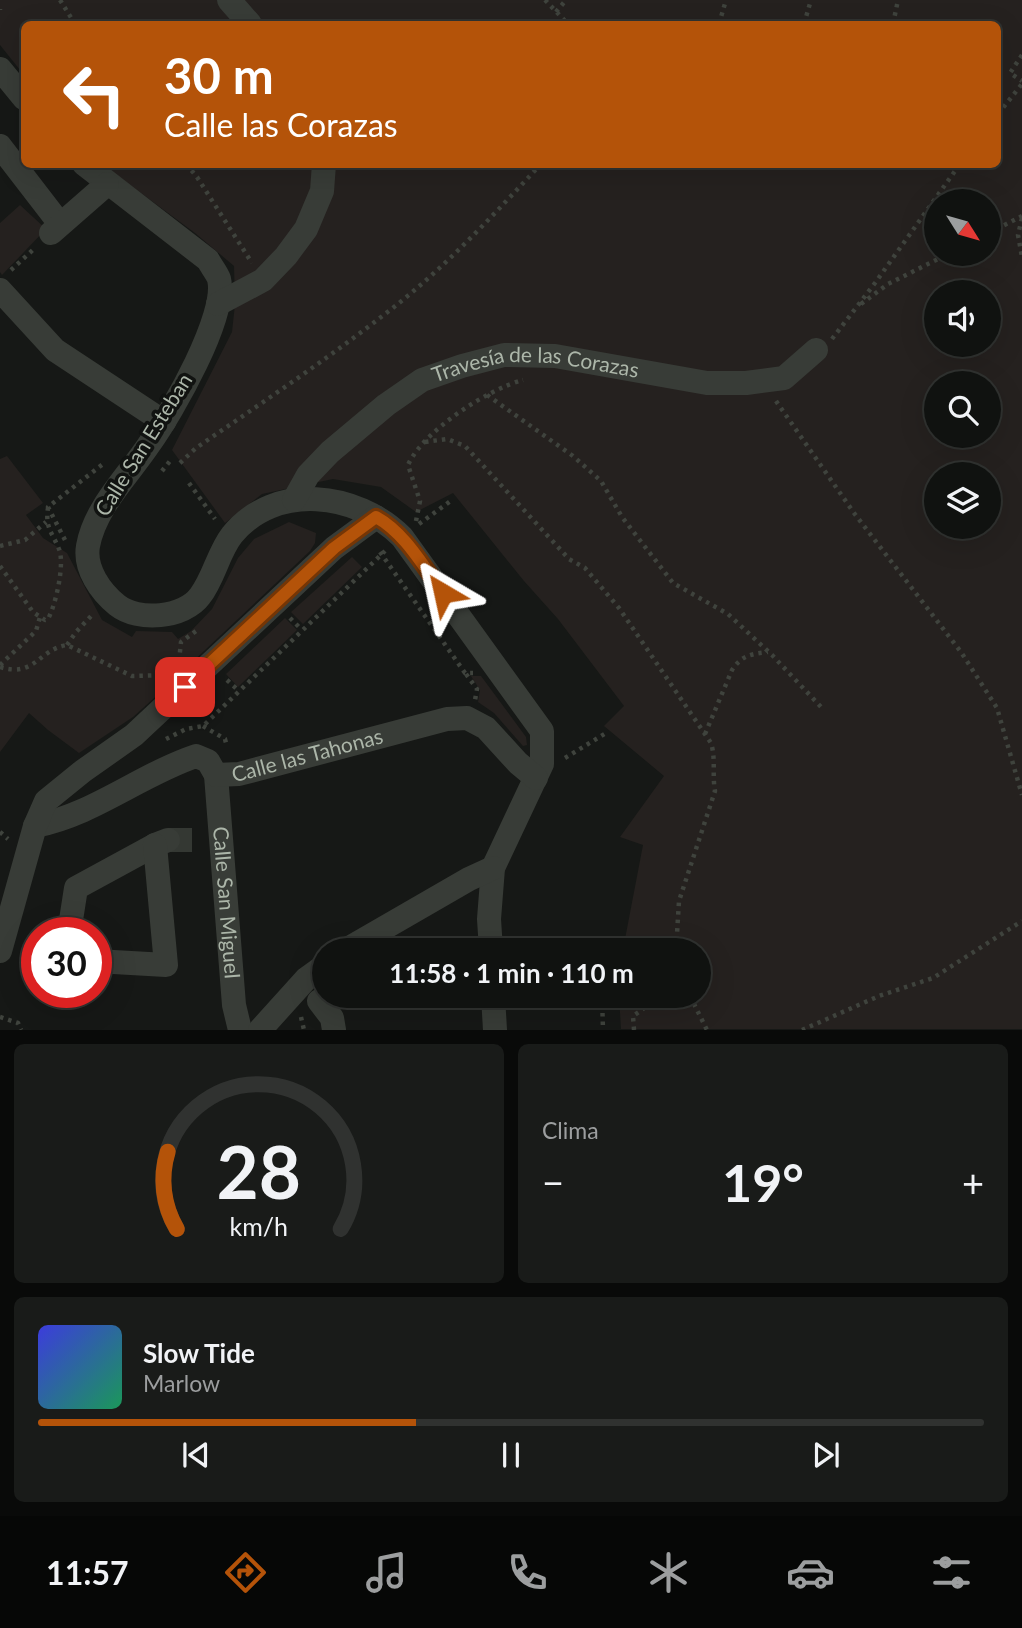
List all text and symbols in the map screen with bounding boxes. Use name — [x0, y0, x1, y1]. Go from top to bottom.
text: 30 m — [164, 46, 274, 104]
icon: left — [49, 49, 140, 140]
text: Calle las Corazas — [164, 105, 398, 144]
north arrow — [924, 189, 1001, 266]
map controls — [924, 189, 1001, 539]
button: sound — [924, 280, 1001, 357]
street label: Travesía de las Corazas — [428, 341, 641, 387]
street label: Calle San Esteban — [89, 368, 197, 520]
button: search — [924, 371, 1001, 448]
button: layers — [924, 462, 1001, 539]
position arrow — [406, 556, 480, 630]
pin — [155, 657, 215, 717]
icon: arrive — [166, 668, 204, 706]
street label: Calle las Tahonas — [229, 722, 385, 786]
street label: Calle San Miguel — [209, 825, 246, 980]
speed limit sign: 30 — [21, 917, 112, 1008]
text: 11:58 · 1 min · 110 m — [389, 957, 634, 989]
text: Clima — [542, 1116, 599, 1144]
text: 28 — [217, 1128, 301, 1216]
text: 19° — [722, 1151, 804, 1213]
text: − — [542, 1159, 564, 1205]
text: + — [962, 1159, 984, 1205]
text: km/h — [230, 1211, 288, 1241]
text: Slow Tide — [143, 1337, 255, 1369]
text: Marlow — [143, 1369, 220, 1397]
icon: previous — [177, 1436, 215, 1474]
icon: pause — [492, 1436, 530, 1474]
icon: next — [807, 1436, 845, 1474]
icon: directions — [221, 1548, 270, 1597]
icon: music — [362, 1548, 411, 1597]
icon: phone — [503, 1548, 552, 1597]
icon: climate — [644, 1548, 693, 1597]
icon: car — [786, 1548, 835, 1597]
icon: filters — [927, 1548, 976, 1597]
text: 11:57 — [46, 1553, 129, 1592]

